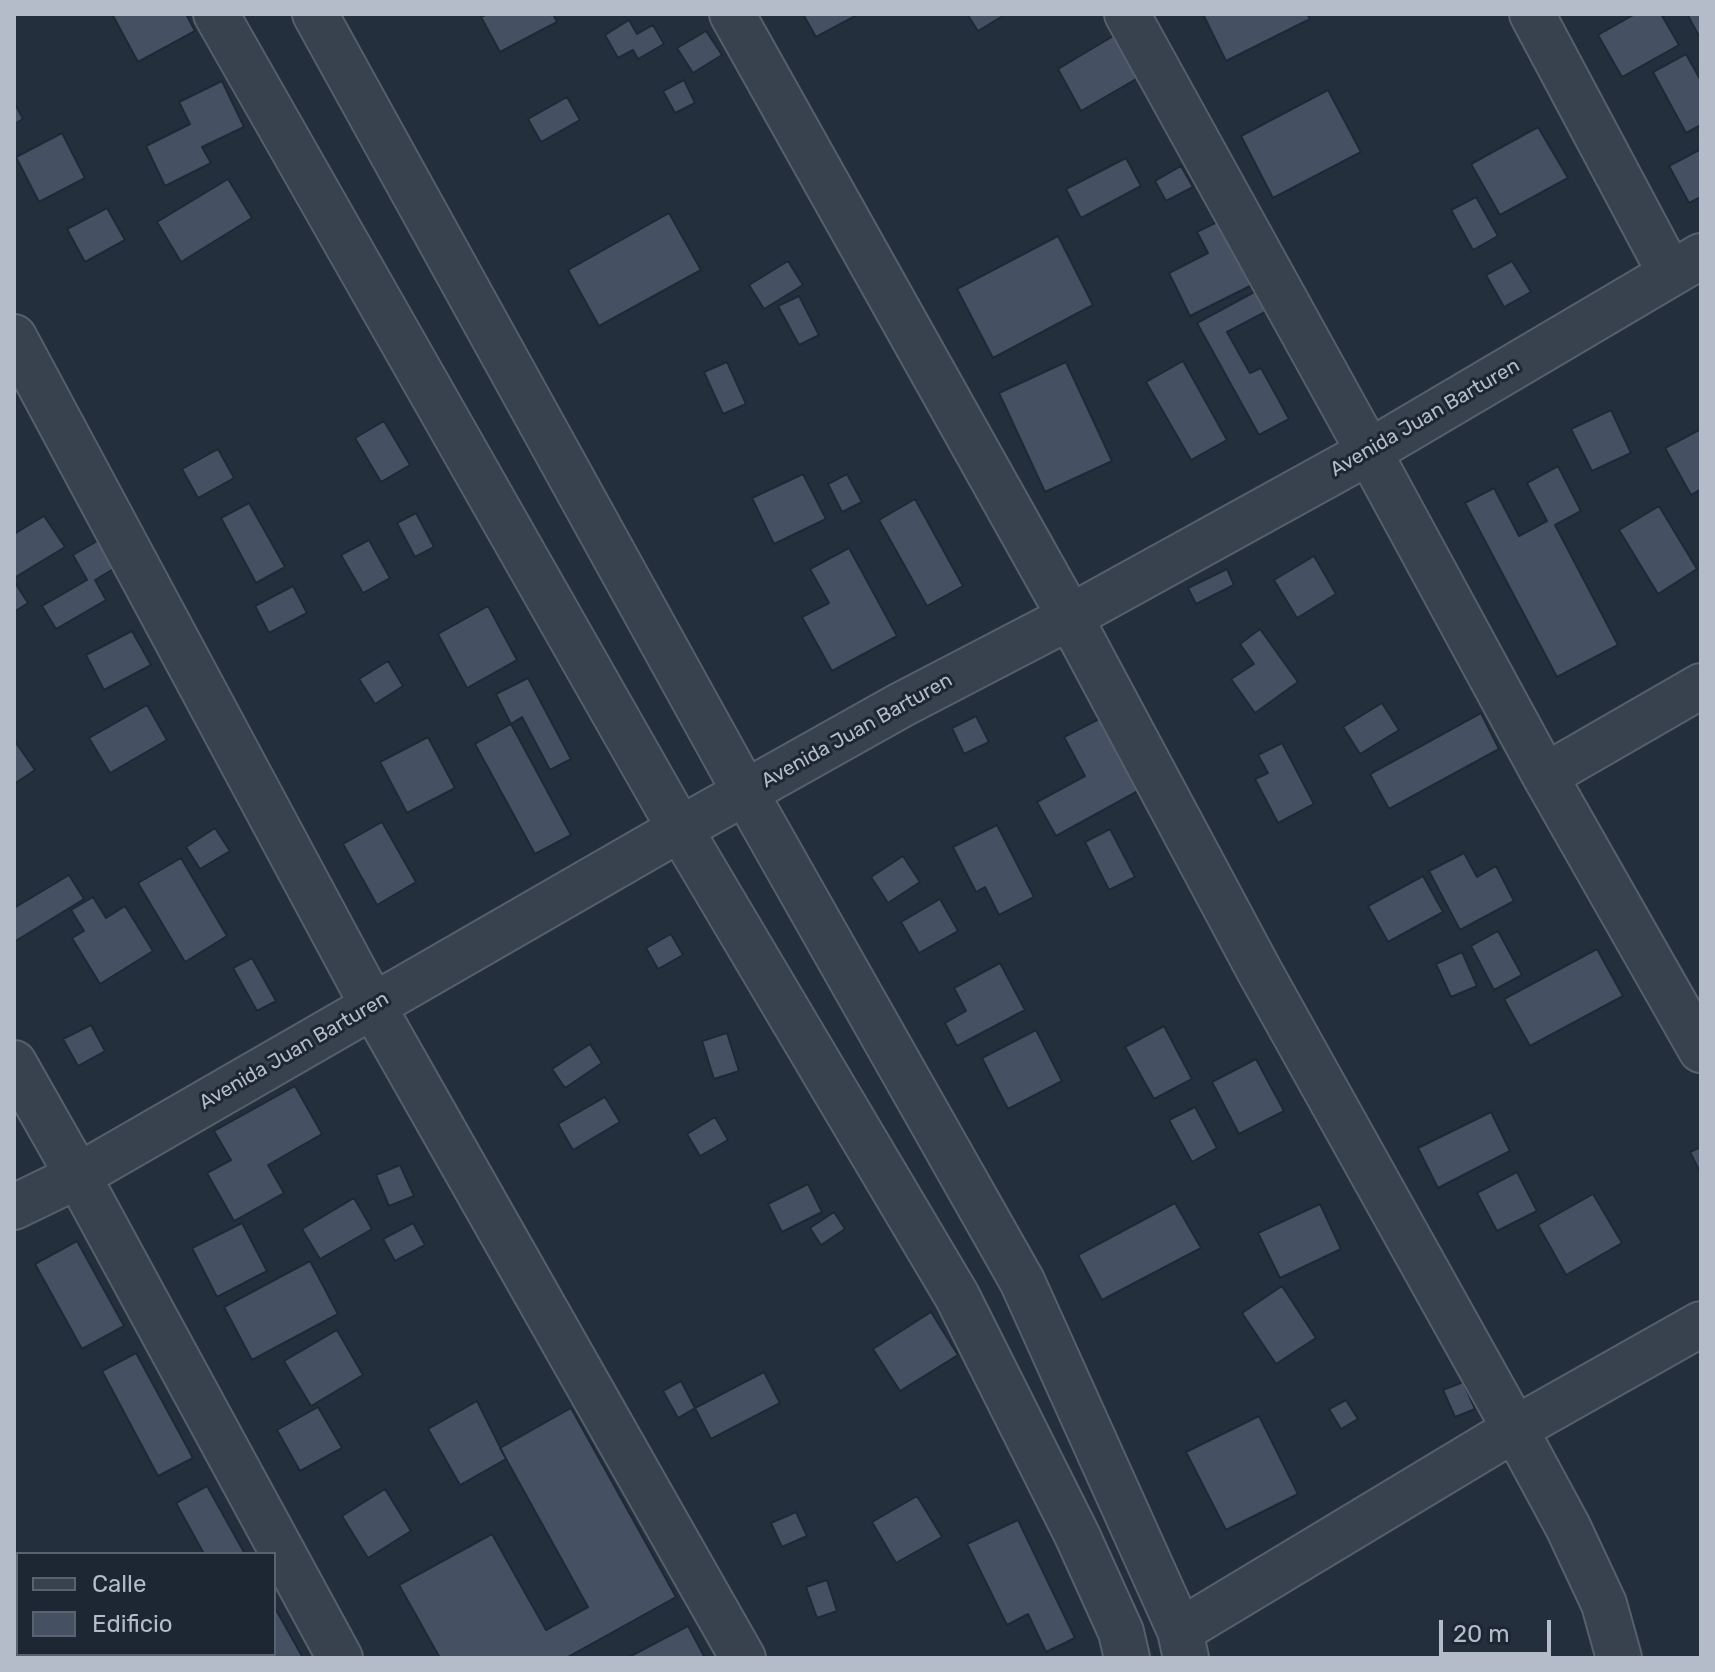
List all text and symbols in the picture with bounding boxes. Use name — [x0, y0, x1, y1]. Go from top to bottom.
street label: Avenida Juan Barturen — [1326, 354, 1524, 482]
street label: Avenida Juan Barturen — [757, 668, 957, 794]
street label: Avenida Juan Barturen — [195, 987, 393, 1115]
legend — [16, 1552, 276, 1656]
text: Calle — [92, 1570, 146, 1598]
scale bar — [1443, 1604, 1555, 1654]
text: Edificio — [92, 1610, 173, 1638]
text: 20 m — [1453, 1620, 1510, 1648]

